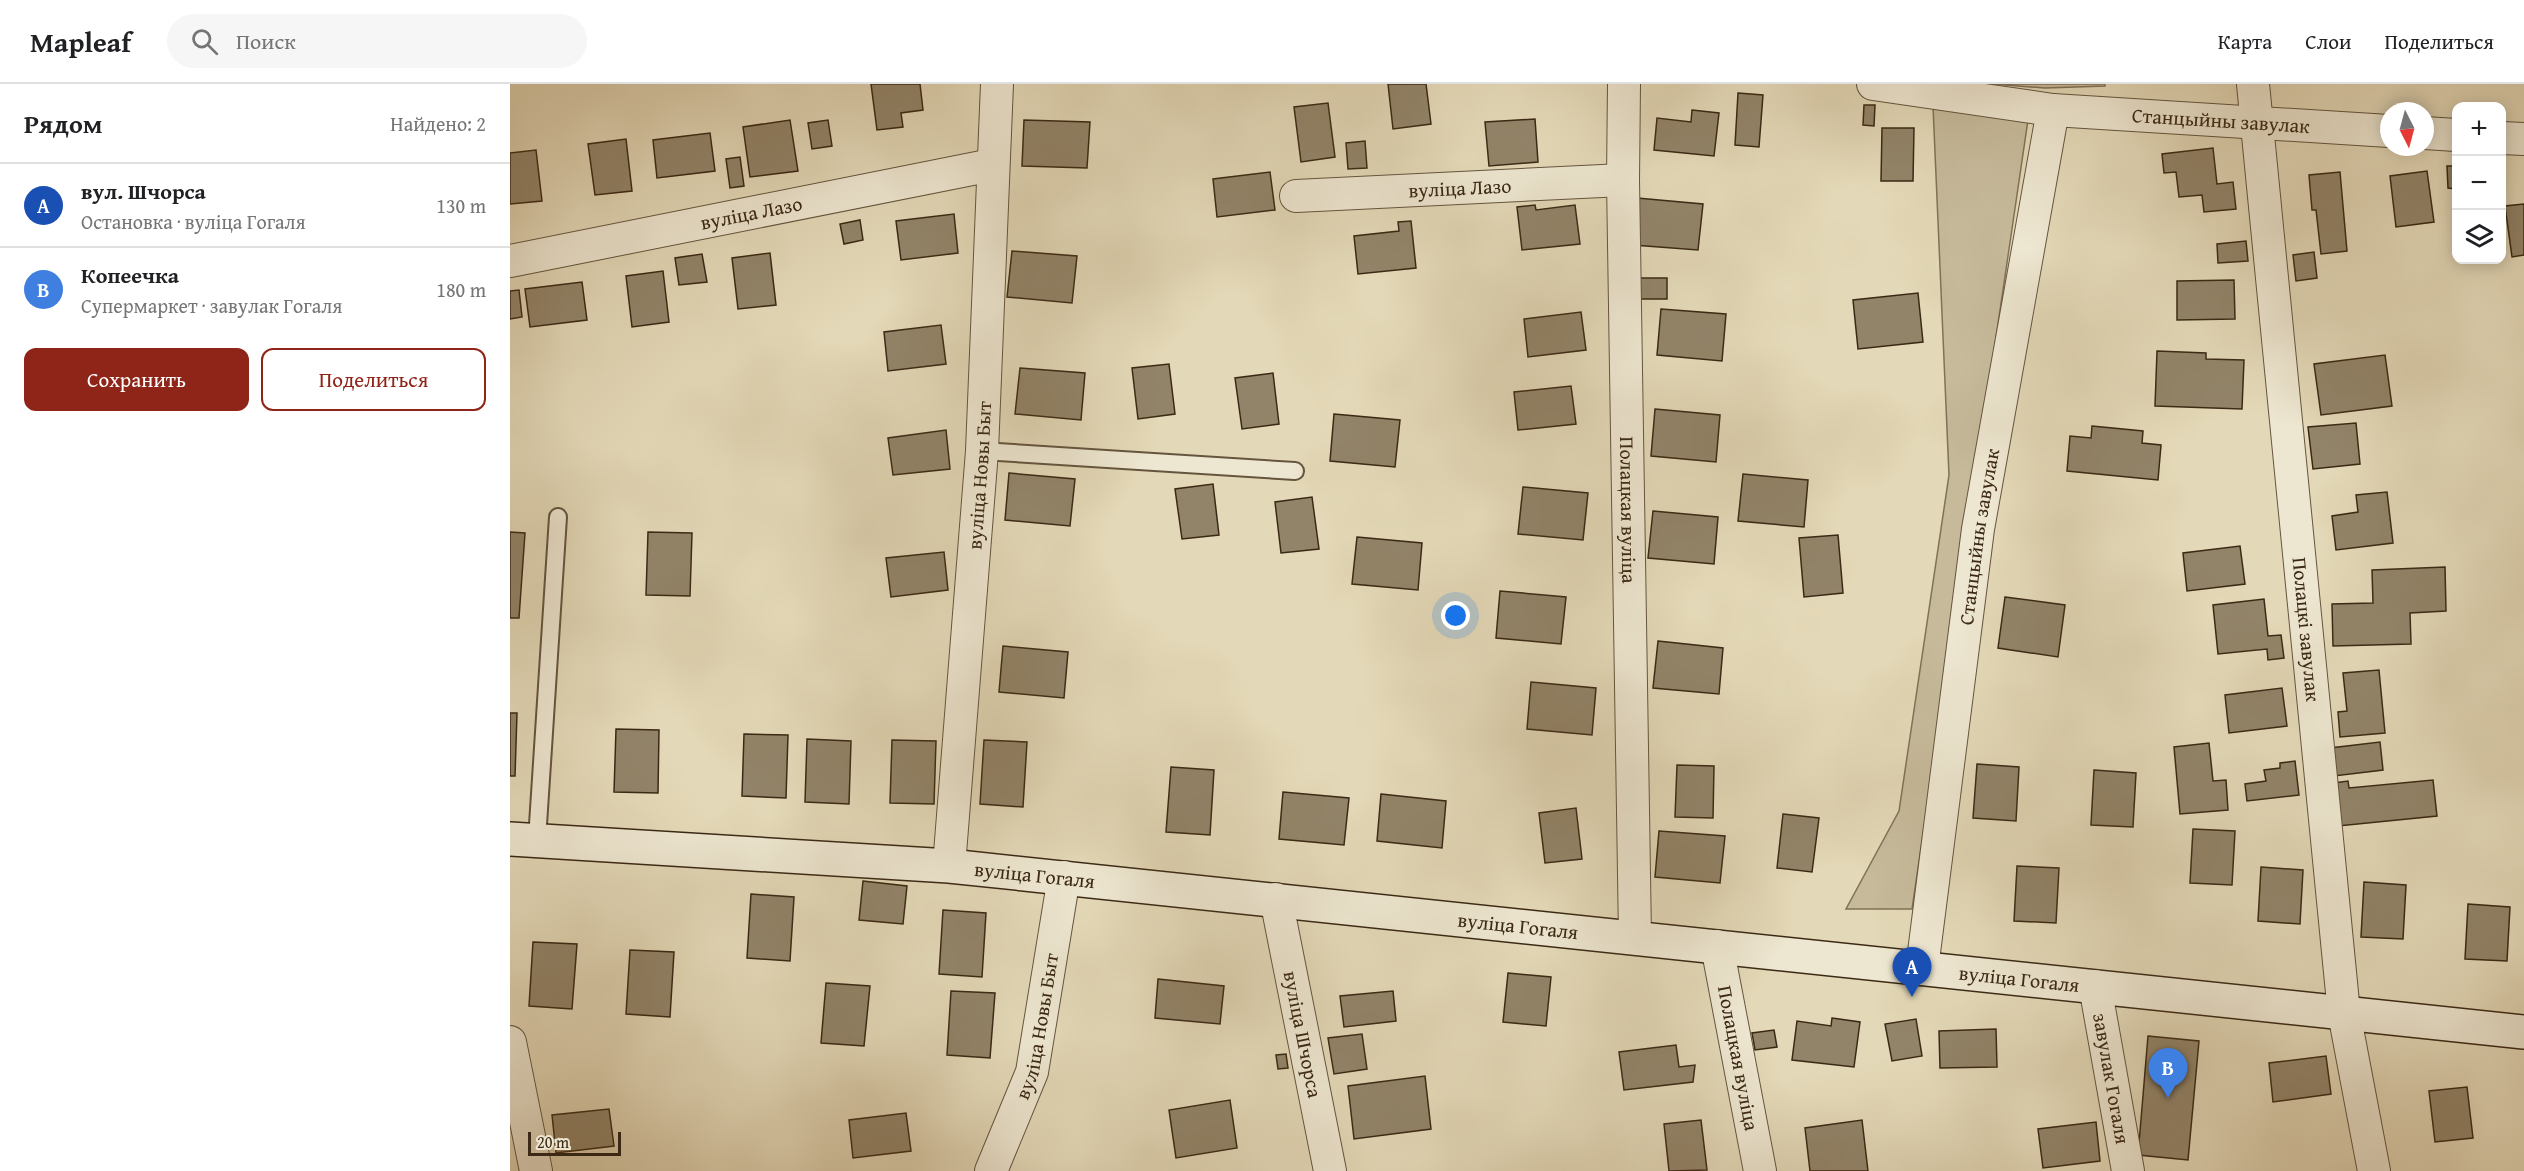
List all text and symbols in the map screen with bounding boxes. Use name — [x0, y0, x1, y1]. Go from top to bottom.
search box — [167, 14, 587, 68]
text: Mapleaf — [30, 21, 131, 62]
icon: search — [188, 25, 221, 58]
text: Поиск — [236, 25, 296, 57]
text: Карта — [2218, 26, 2272, 57]
text: Слои — [2305, 26, 2351, 57]
text: Поделиться — [2384, 26, 2494, 57]
street label: Станцыйны завулак — [2131, 100, 2311, 140]
north arrow — [2380, 102, 2434, 156]
map controls — [2452, 102, 2506, 264]
button: + — [2452, 102, 2506, 156]
text: Рядом — [24, 104, 102, 143]
text: Найдено: 2 — [390, 109, 486, 138]
button: − — [2452, 156, 2506, 210]
street label: вуліца Лазо — [1408, 170, 1512, 204]
text: вул. Шчорса — [81, 175, 206, 207]
street label: вуліца Лазо — [698, 188, 805, 237]
text: A — [37, 191, 50, 220]
text: 130 m — [436, 191, 486, 220]
text: Остановка · вуліца Гогаля — [81, 207, 306, 236]
button: layers — [2452, 210, 2506, 264]
text: Копеечка — [81, 259, 179, 291]
text: B — [37, 275, 50, 304]
text: 180 m — [436, 275, 486, 304]
text: Супермаркет · завулак Гогаля — [81, 291, 342, 320]
button: Сохранить — [24, 348, 249, 411]
button: Поделиться — [261, 348, 486, 411]
street label: вуліца Новы Быт — [959, 400, 998, 550]
street label: Полацкая вуліца — [1613, 436, 1644, 584]
street label: Станцыйны завулак — [1951, 446, 2006, 627]
street label: Полацкі завулак — [2285, 556, 2328, 703]
your location — [1441, 601, 1470, 630]
street label: вуліца Гогаля — [973, 854, 1096, 895]
street label: вуліца Гогаля — [1456, 905, 1580, 946]
pin: A — [1892, 948, 1932, 997]
street label: вуліца Новы Быт — [1007, 951, 1065, 1104]
street label: вуліца Гогаля — [1958, 958, 2081, 999]
street label: вуліца Шчорса — [1277, 968, 1330, 1101]
street label: Полацкая вуліца — [1711, 983, 1767, 1133]
street label: завулак Гогаля — [2086, 1011, 2138, 1146]
pin: B — [2148, 1048, 2188, 1098]
scale bar — [528, 1129, 621, 1156]
text: 20 m — [537, 1130, 569, 1154]

